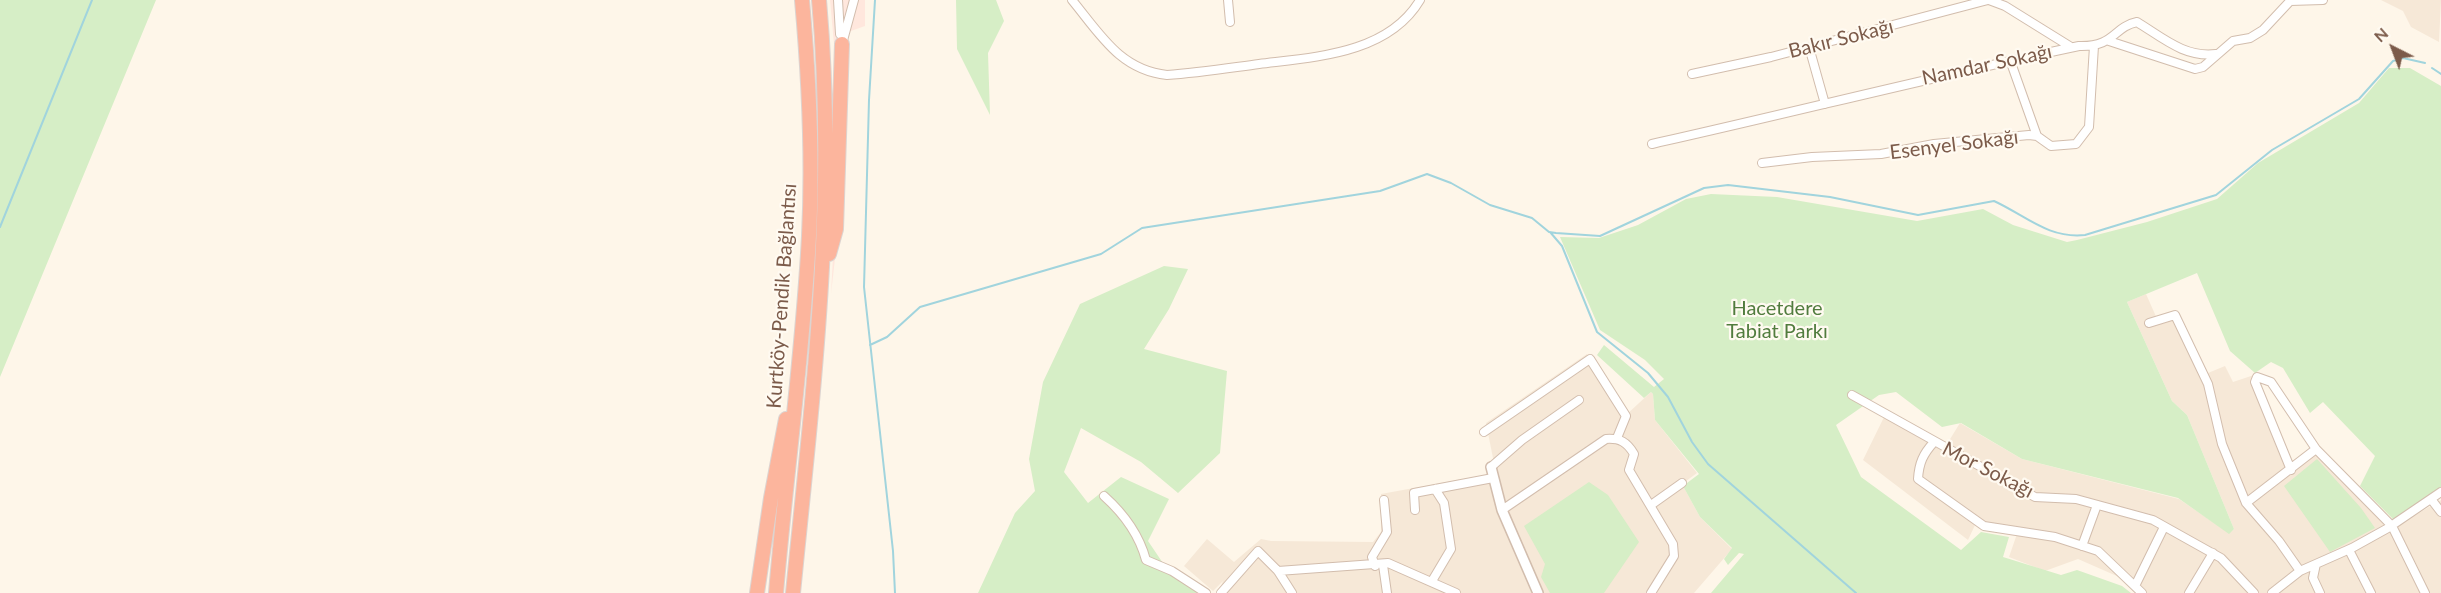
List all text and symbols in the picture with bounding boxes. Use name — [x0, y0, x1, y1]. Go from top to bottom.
street label: Bakır Sokağı — [1786, 14, 1896, 64]
north arrow — [2363, 18, 2423, 78]
text: N — [2370, 23, 2392, 45]
street label: Namdar Sokağı — [1920, 40, 2054, 90]
street label: Esenyel Sokağı — [1888, 125, 2020, 165]
street label: Kurtköy-Pendik Bağlantısı — [762, 183, 802, 409]
park label: Hacetdere Tabiat Parkı — [1726, 297, 1828, 344]
street label: Mor Sokağı — [1938, 437, 2038, 503]

